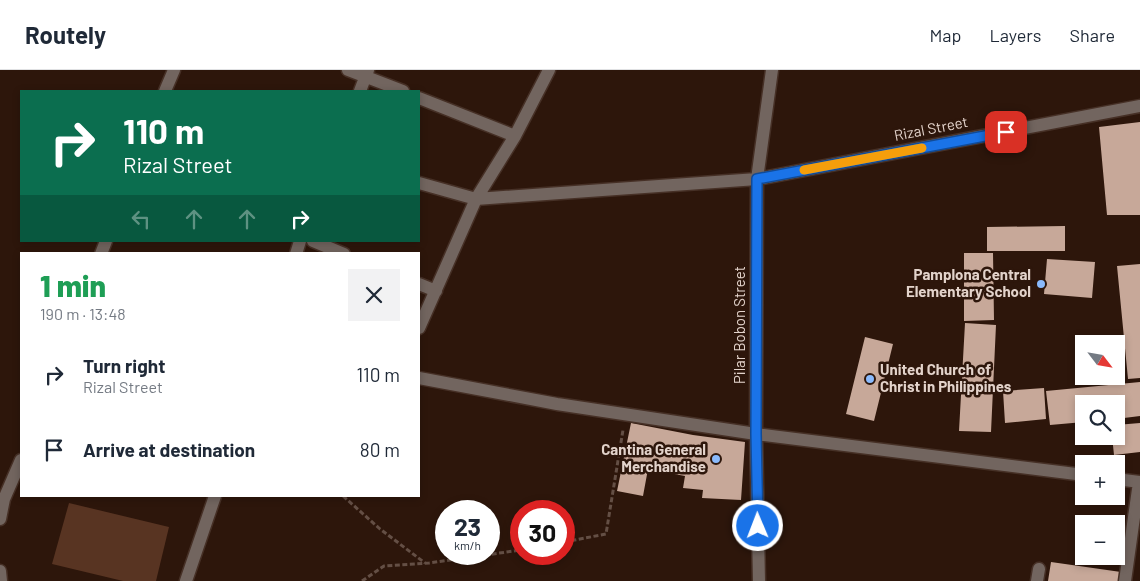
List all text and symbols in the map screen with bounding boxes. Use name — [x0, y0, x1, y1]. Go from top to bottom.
text: Routely — [25, 20, 106, 49]
text: Map — [929, 24, 961, 46]
text: Layers — [989, 24, 1042, 46]
text: Share — [1070, 24, 1115, 46]
text: 110 m — [123, 109, 204, 151]
icon: right — [40, 110, 105, 175]
pin — [985, 111, 1027, 153]
street label: Rizal Street — [892, 112, 969, 144]
icon: arrive — [992, 118, 1020, 146]
text: Rizal Street — [123, 151, 233, 177]
icon: left — [127, 205, 155, 233]
icon: ahead — [180, 205, 208, 233]
icon: ahead — [233, 205, 261, 233]
icon: right — [286, 205, 314, 233]
place label: Pamplona Central Elementary School — [906, 265, 1031, 300]
street label: Pilar Bobon Street — [730, 266, 748, 384]
text: 1 min — [40, 267, 106, 303]
button: close — [348, 269, 400, 321]
marker: Pamplona Central Elementary School — [1035, 278, 1047, 290]
text: 190 m · 13:48 — [40, 304, 126, 323]
north arrow — [1075, 335, 1125, 385]
map controls — [1075, 335, 1125, 565]
text: Turn right — [83, 354, 165, 377]
place label: United Church of Christ in Philippines — [880, 360, 1012, 395]
icon: right — [40, 361, 68, 389]
text: 110 m — [356, 363, 400, 386]
marker: United Church of Christ in Philippines — [864, 373, 876, 385]
text: Rizal Street — [83, 377, 163, 396]
button: search — [1075, 395, 1125, 445]
icon: arrive — [40, 436, 68, 464]
text: Arrive at destination — [83, 438, 255, 461]
text: 80 m — [360, 438, 400, 461]
place label: Cantina General Merchandise — [601, 440, 706, 475]
marker: Cantina General Merchandise — [710, 453, 722, 465]
button: + — [1075, 455, 1125, 505]
position arrow — [731, 499, 783, 551]
speed limit sign: 30 — [510, 500, 575, 565]
text: 23 — [454, 511, 481, 541]
button: − — [1075, 515, 1125, 565]
text: km/h — [454, 538, 481, 552]

